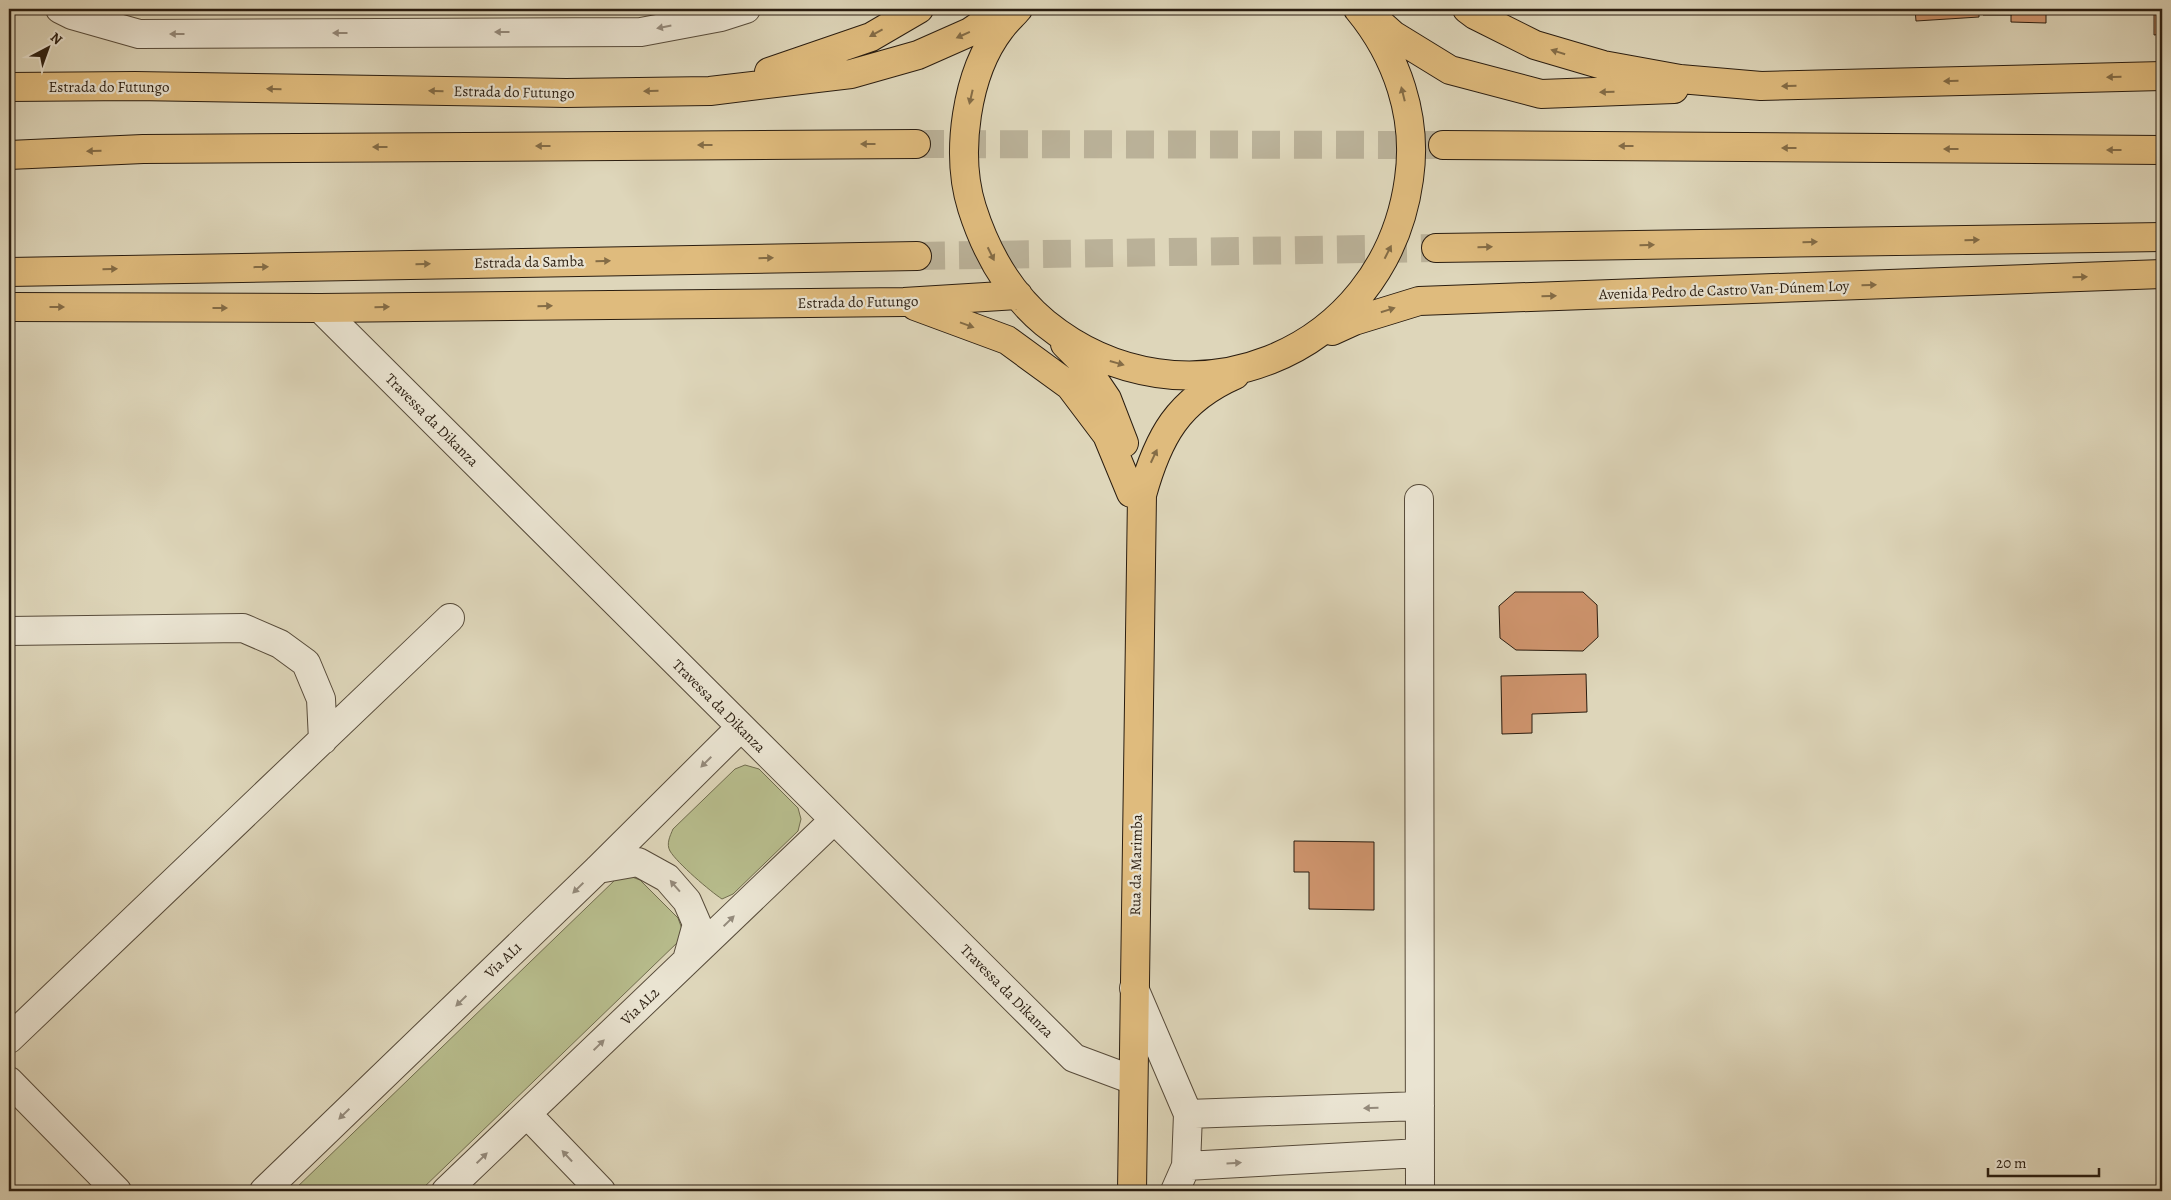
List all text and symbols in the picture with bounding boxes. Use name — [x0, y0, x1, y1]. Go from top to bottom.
north arrow — [22, 22, 72, 72]
one-way arrow — [656, 24, 672, 32]
text: N — [46, 28, 66, 49]
one-way arrow — [494, 28, 510, 36]
one-way arrow — [332, 29, 348, 37]
one-way arrow — [869, 29, 884, 37]
one-way arrow — [169, 30, 185, 38]
one-way arrow — [956, 32, 970, 40]
one-way arrow — [1550, 47, 1565, 55]
one-way arrow — [2105, 74, 2121, 82]
street label: Estrada do Futungo — [48, 77, 170, 97]
one-way arrow — [1943, 78, 1959, 86]
street label: Estrada do Futungo — [453, 81, 575, 103]
one-way arrow — [1780, 82, 1796, 90]
one-way arrow — [265, 85, 281, 93]
one-way arrow — [428, 87, 444, 95]
one-way arrow — [1399, 87, 1407, 102]
one-way arrow — [643, 88, 659, 96]
one-way arrow — [1599, 88, 1615, 96]
one-way arrow — [967, 89, 975, 104]
one-way arrow — [859, 140, 875, 148]
one-way arrow — [697, 141, 713, 149]
one-way arrow — [534, 142, 550, 150]
one-way arrow — [1618, 142, 1634, 150]
one-way arrow — [372, 143, 388, 151]
one-way arrow — [1780, 143, 1796, 151]
one-way arrow — [1943, 144, 1959, 152]
one-way arrow — [2105, 146, 2121, 154]
one-way arrow — [86, 147, 102, 155]
one-way arrow — [1964, 235, 1980, 243]
one-way arrow — [1802, 238, 1818, 246]
one-way arrow — [1640, 240, 1656, 248]
one-way arrow — [1477, 243, 1493, 251]
one-way arrow — [1384, 245, 1392, 259]
one-way arrow — [987, 247, 995, 261]
street label: Estrada da Samba — [474, 251, 584, 273]
one-way arrow — [758, 254, 774, 262]
one-way arrow — [595, 257, 611, 265]
one-way arrow — [416, 260, 432, 268]
one-way arrow — [253, 262, 269, 270]
one-way arrow — [102, 265, 118, 273]
one-way arrow — [2072, 273, 2088, 281]
street label: Avenida Pedro de Castro Van-Dúnem Loy — [1597, 276, 1850, 304]
one-way arrow — [1861, 280, 1877, 288]
street label: Estrada do Futungo — [797, 291, 919, 313]
one-way arrow — [1541, 292, 1557, 300]
one-way arrow — [537, 301, 553, 309]
one-way arrow — [50, 303, 66, 311]
one-way arrow — [375, 303, 391, 311]
one-way arrow — [212, 304, 228, 312]
one-way arrow — [1381, 306, 1396, 314]
one-way arrow — [959, 322, 974, 329]
one-way arrow — [1110, 359, 1125, 367]
street label: Travessa da Dikanza — [381, 369, 483, 471]
one-way arrow — [1150, 449, 1158, 463]
street label: Travessa da Dikanza — [668, 655, 770, 757]
one-way arrow — [701, 756, 713, 768]
street label: Rua da Marimba — [1125, 814, 1147, 916]
one-way arrow — [669, 880, 680, 893]
one-way arrow — [572, 882, 584, 894]
one-way arrow — [723, 915, 735, 927]
street label: Via AL1 — [479, 937, 526, 983]
street label: Travessa da Dikanza — [956, 940, 1058, 1042]
street label: Via AL2 — [616, 983, 664, 1030]
one-way arrow — [456, 995, 468, 1007]
one-way arrow — [593, 1039, 605, 1051]
one-way arrow — [1363, 1104, 1379, 1112]
one-way arrow — [339, 1108, 351, 1120]
scale bar — [1988, 1145, 2100, 1177]
one-way arrow — [561, 1150, 573, 1162]
one-way arrow — [475, 1152, 487, 1164]
text: 20 m — [1996, 1153, 2027, 1173]
one-way arrow — [1227, 1159, 1243, 1167]

